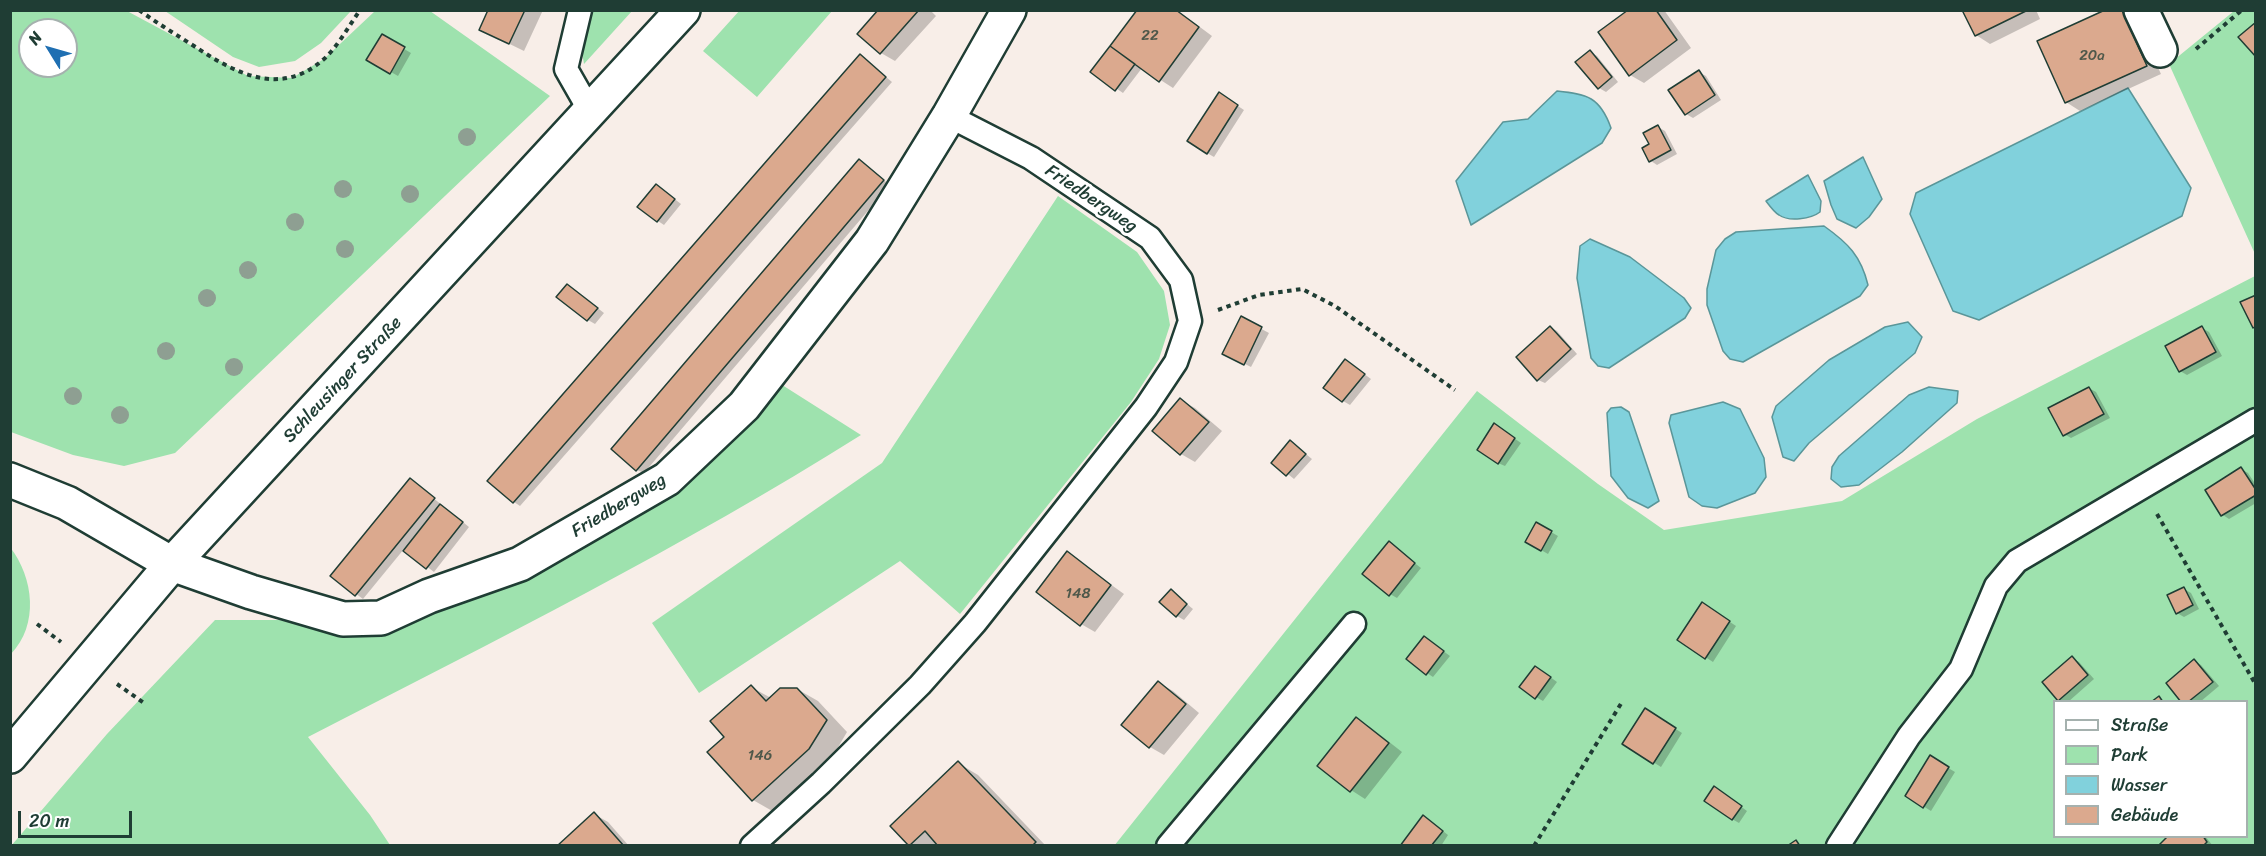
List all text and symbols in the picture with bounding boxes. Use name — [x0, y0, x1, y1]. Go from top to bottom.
north arrow — [18, 18, 78, 78]
text: N — [20, 25, 50, 51]
house number: 22 — [1141, 27, 1159, 45]
house number: 20a — [2079, 47, 2105, 65]
street label: Friedbergweg — [1041, 160, 1141, 238]
street label: Schleusinger Straße — [279, 313, 407, 447]
street label: Friedbergweg — [568, 469, 670, 543]
house number: 148 — [1066, 585, 1090, 603]
legend — [2053, 700, 2248, 838]
text: Straße — [2111, 709, 2168, 741]
text: Park — [2111, 739, 2148, 771]
house number: 146 — [748, 747, 772, 765]
text: Wasser — [2111, 769, 2167, 801]
scale bar — [21, 799, 135, 837]
text: Gebäude — [2111, 799, 2178, 831]
text: 20 m — [29, 805, 69, 837]

